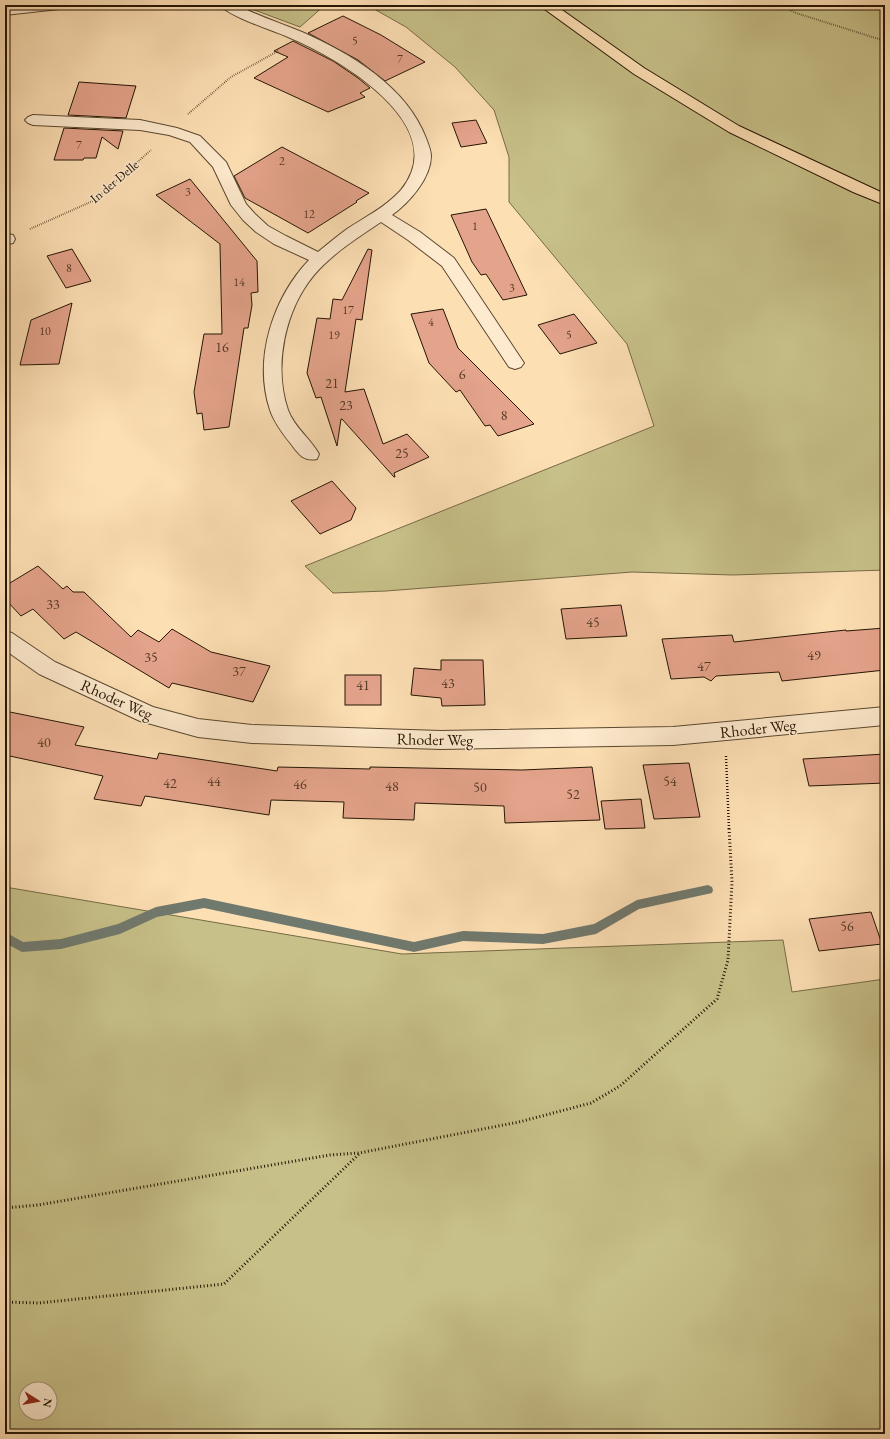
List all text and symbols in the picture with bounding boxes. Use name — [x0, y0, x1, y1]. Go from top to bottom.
house number: 5 — [352, 32, 358, 48]
house number: 7 — [397, 51, 403, 67]
house number: 7 — [76, 137, 82, 153]
house number: 2 — [279, 153, 285, 169]
street label: In der Delle — [86, 156, 142, 207]
house number: 3 — [185, 184, 191, 200]
house number: 12 — [303, 206, 315, 222]
house number: 1 — [472, 218, 478, 234]
house number: 8 — [66, 260, 72, 276]
house number: 14 — [233, 274, 245, 290]
house number: 3 — [509, 280, 515, 296]
house number: 17 — [342, 302, 354, 318]
house number: 4 — [428, 314, 434, 330]
house number: 10 — [39, 323, 51, 339]
house number: 5 — [566, 326, 572, 342]
house number: 19 — [328, 327, 340, 343]
house number: 16 — [215, 338, 229, 356]
house number: 6 — [459, 365, 466, 383]
house number: 21 — [325, 374, 339, 392]
house number: 23 — [339, 396, 353, 414]
house number: 8 — [501, 406, 508, 424]
house number: 25 — [395, 444, 409, 462]
house number: 33 — [46, 595, 60, 613]
house number: 45 — [586, 613, 600, 631]
house number: 49 — [807, 646, 821, 664]
house number: 35 — [144, 648, 158, 666]
house number: 47 — [697, 657, 711, 675]
house number: 37 — [232, 662, 246, 680]
street label: Rhoder Weg — [77, 674, 157, 725]
house number: 43 — [441, 674, 455, 692]
house number: 41 — [356, 676, 370, 694]
street label: Rhoder Weg — [719, 714, 798, 743]
street label: Rhoder Weg — [396, 728, 475, 751]
house number: 40 — [37, 733, 51, 751]
house number: 44 — [207, 772, 221, 790]
house number: 54 — [663, 772, 677, 790]
house number: 42 — [163, 774, 177, 792]
house number: 46 — [293, 775, 307, 793]
house number: 48 — [385, 777, 399, 795]
house number: 50 — [473, 778, 487, 796]
house number: 52 — [566, 785, 580, 803]
house number: 56 — [840, 917, 854, 935]
north arrow — [18, 1381, 58, 1421]
text: N — [40, 1397, 56, 1409]

